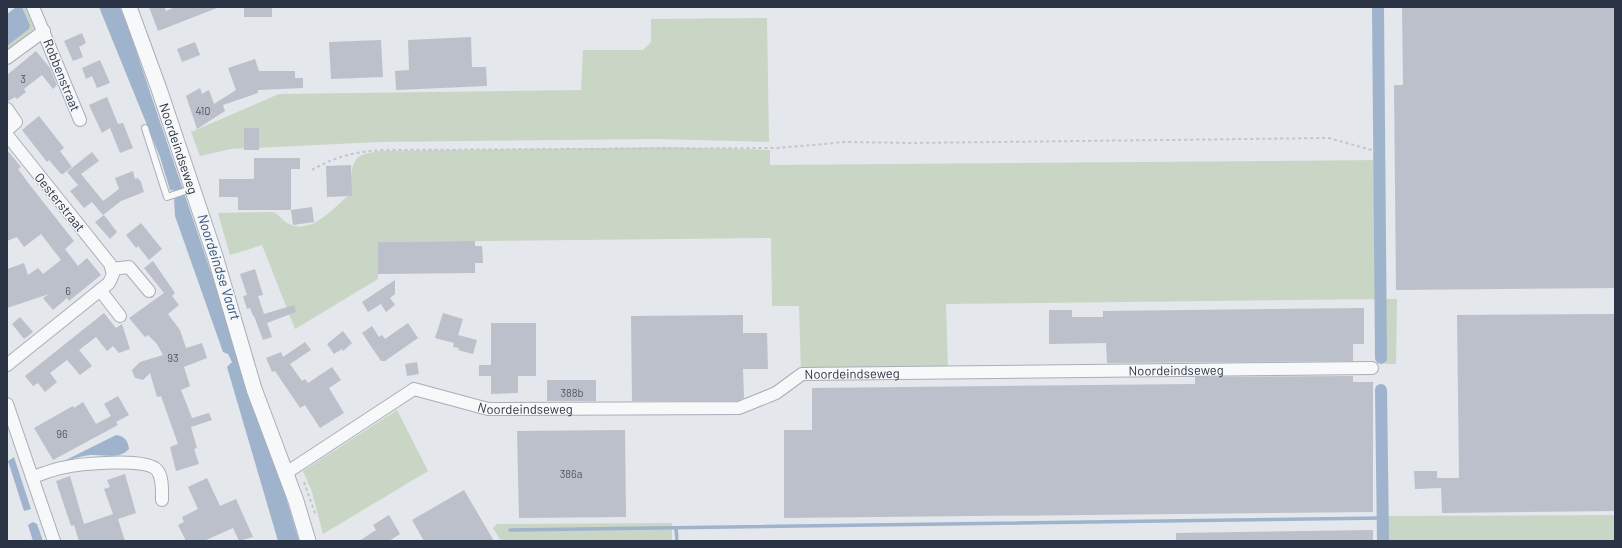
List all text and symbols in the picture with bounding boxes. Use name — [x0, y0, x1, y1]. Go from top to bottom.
street label: Robbenstraat — [40, 36, 84, 114]
house number: 3 — [20, 72, 26, 85]
street label: Noordeindseweg — [156, 101, 202, 196]
house number: 410 — [195, 104, 211, 117]
street label: Oesterstraat — [31, 169, 89, 235]
water label: Noordeindse Vaart — [194, 212, 245, 322]
house number: 6 — [65, 284, 71, 297]
house number: 93 — [167, 351, 179, 364]
street label: Noordeindseweg — [1128, 362, 1224, 379]
street label: Noordeindseweg — [804, 365, 900, 382]
house number: 388b — [560, 386, 584, 399]
street label: Noordeindseweg — [476, 399, 573, 417]
house number: 96 — [56, 427, 68, 440]
house number: 386a — [560, 467, 582, 480]

